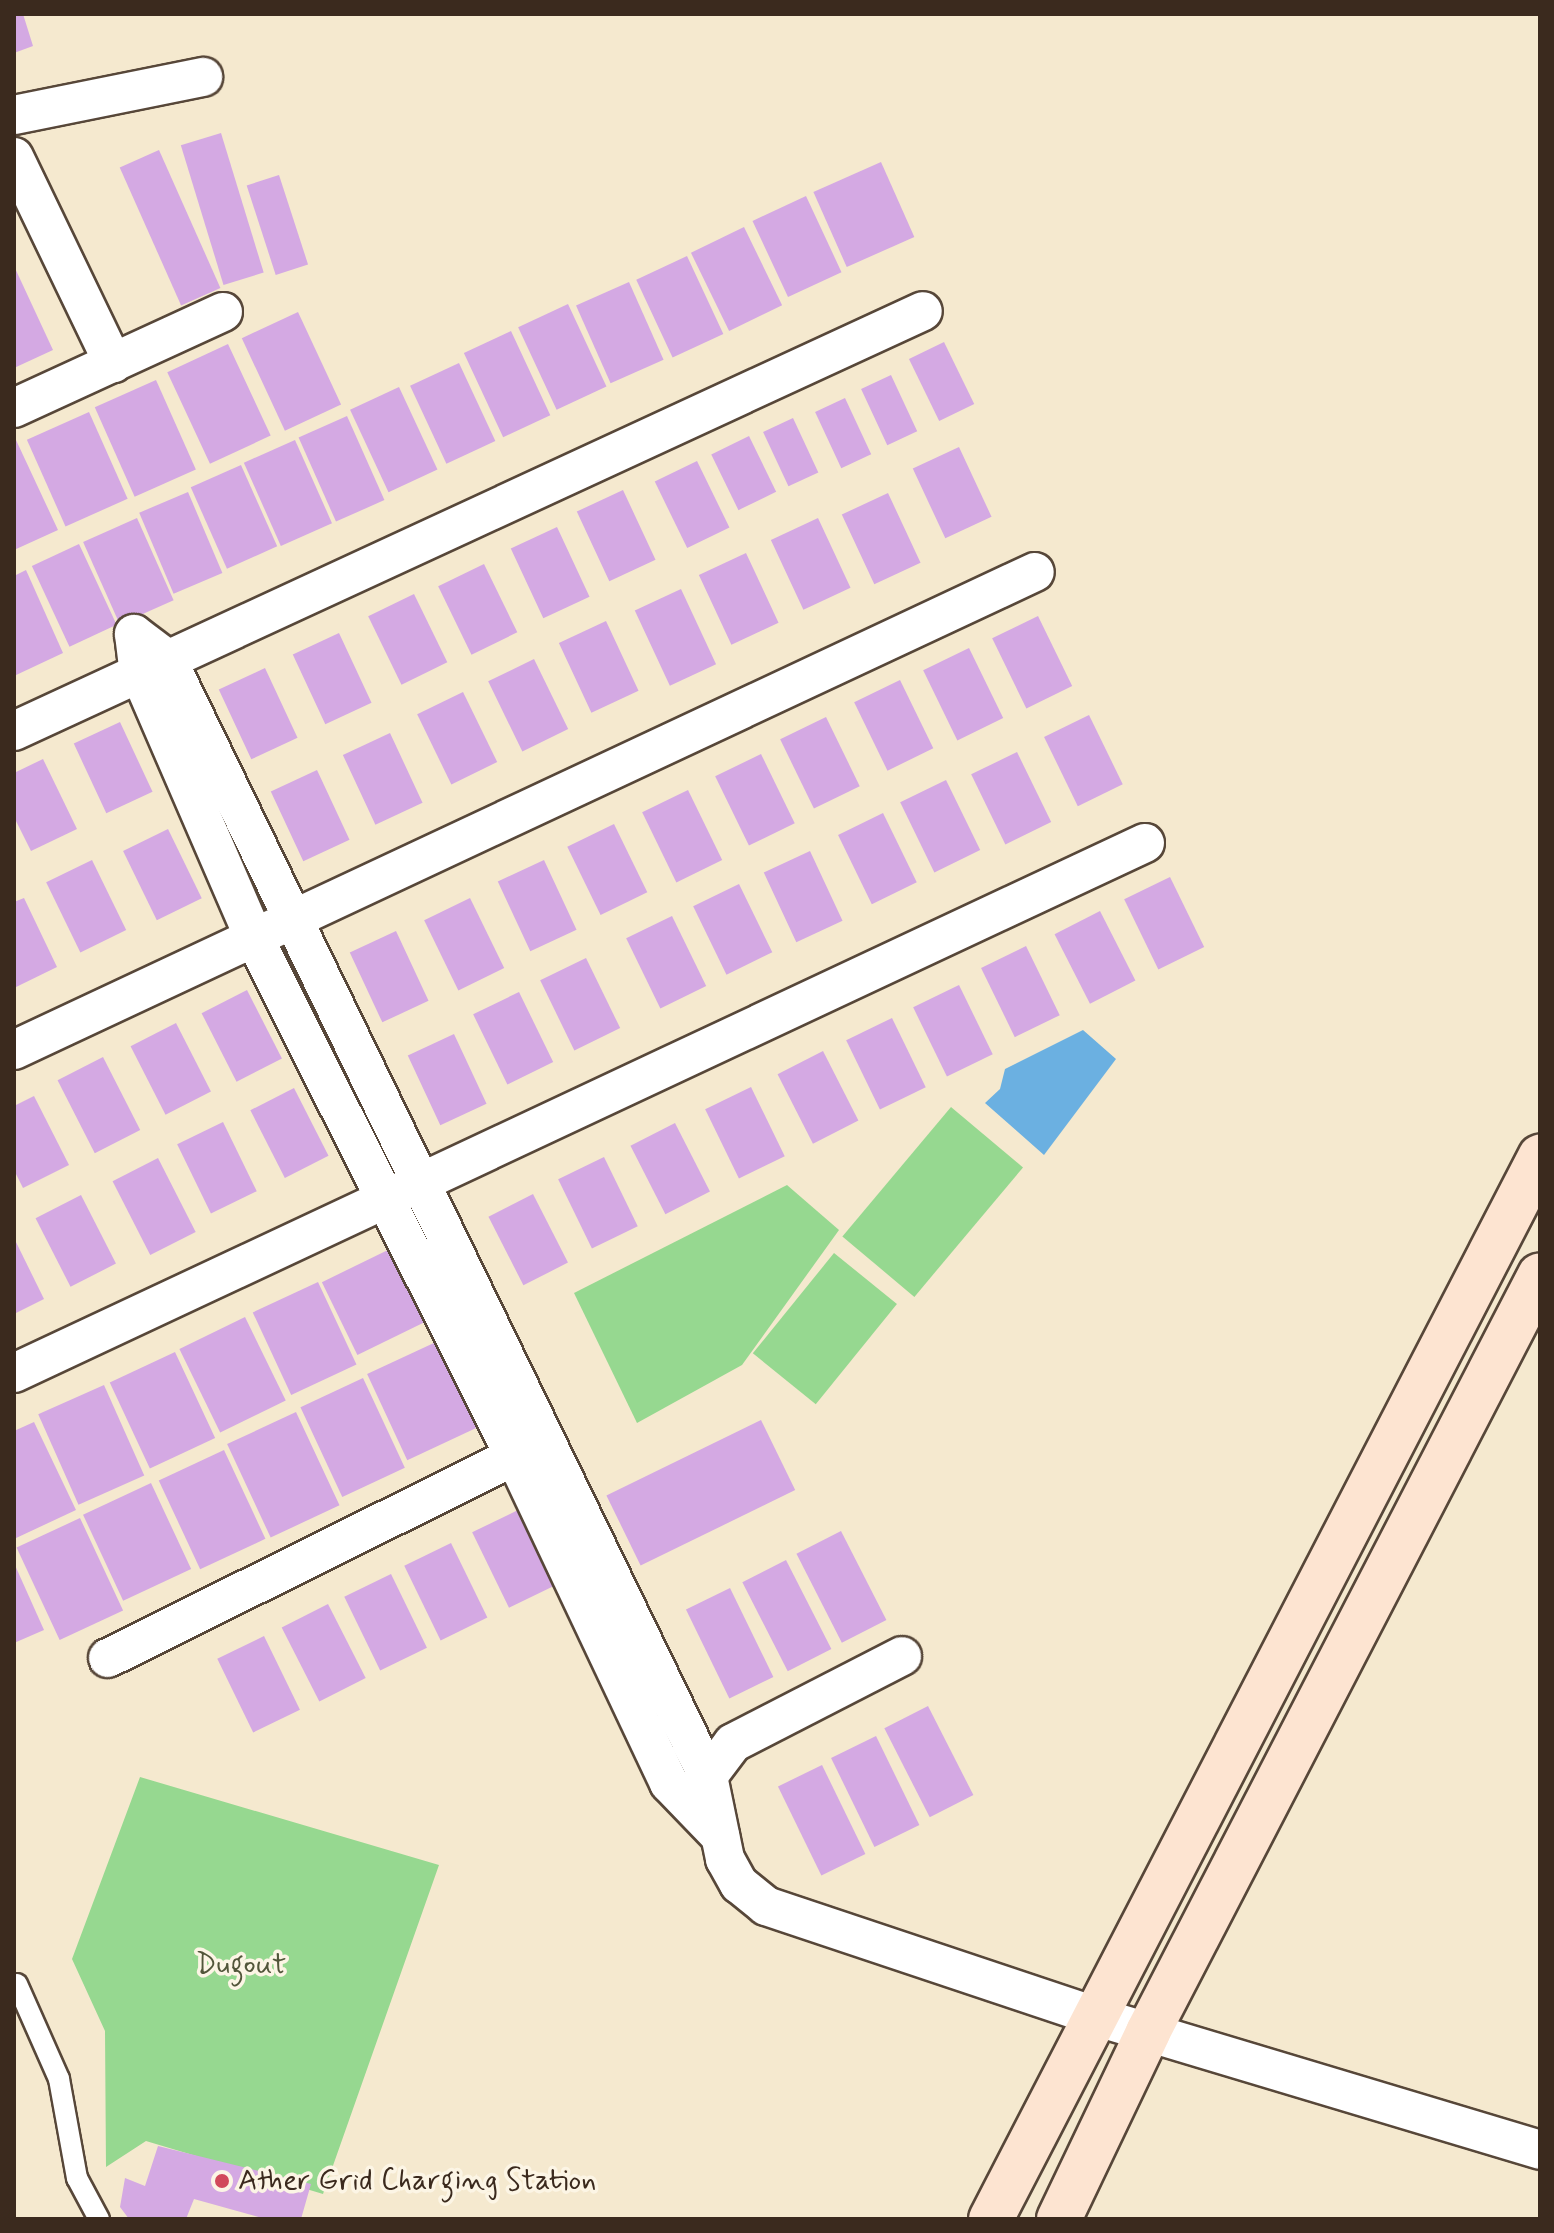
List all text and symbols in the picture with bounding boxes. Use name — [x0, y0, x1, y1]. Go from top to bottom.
park label: Dugout — [196, 1947, 286, 1983]
place label: Ather Grid Charging Station — [238, 2163, 596, 2199]
marker: Ather Grid Charging Station — [213, 2172, 231, 2190]

